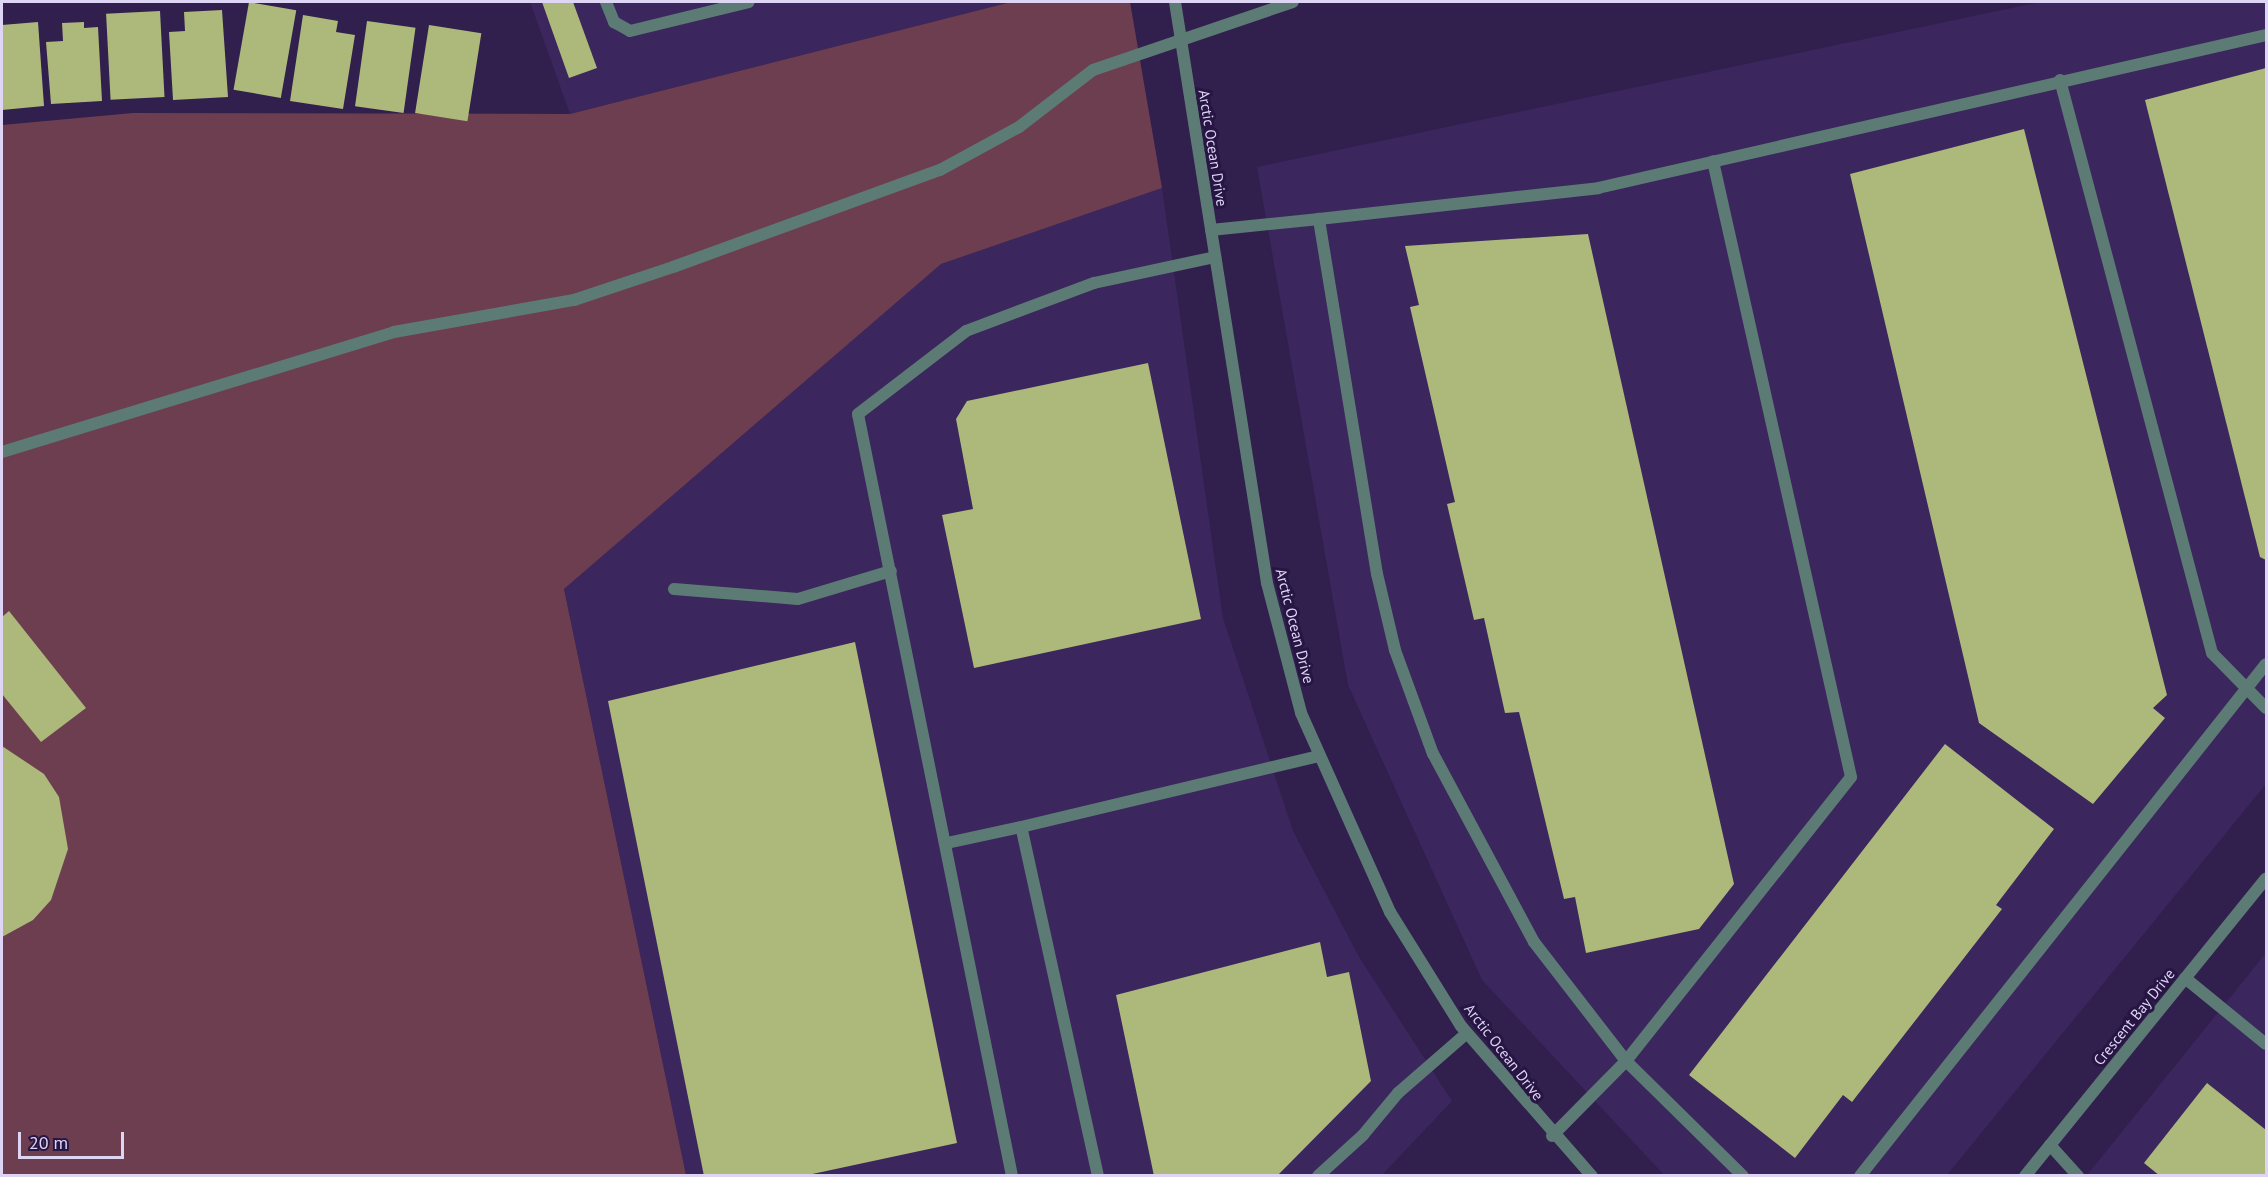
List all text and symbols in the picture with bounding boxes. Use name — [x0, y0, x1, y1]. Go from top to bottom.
street label: Arctic Ocean Drive — [1195, 88, 1231, 208]
street label: Arctic Ocean Drive — [1272, 567, 1318, 685]
street label: Crescent Bay Drive — [2089, 965, 2179, 1069]
street label: Arctic Ocean Drive — [1461, 1000, 1547, 1104]
scale bar — [21, 1120, 128, 1158]
text: 20 m — [29, 1131, 68, 1154]

